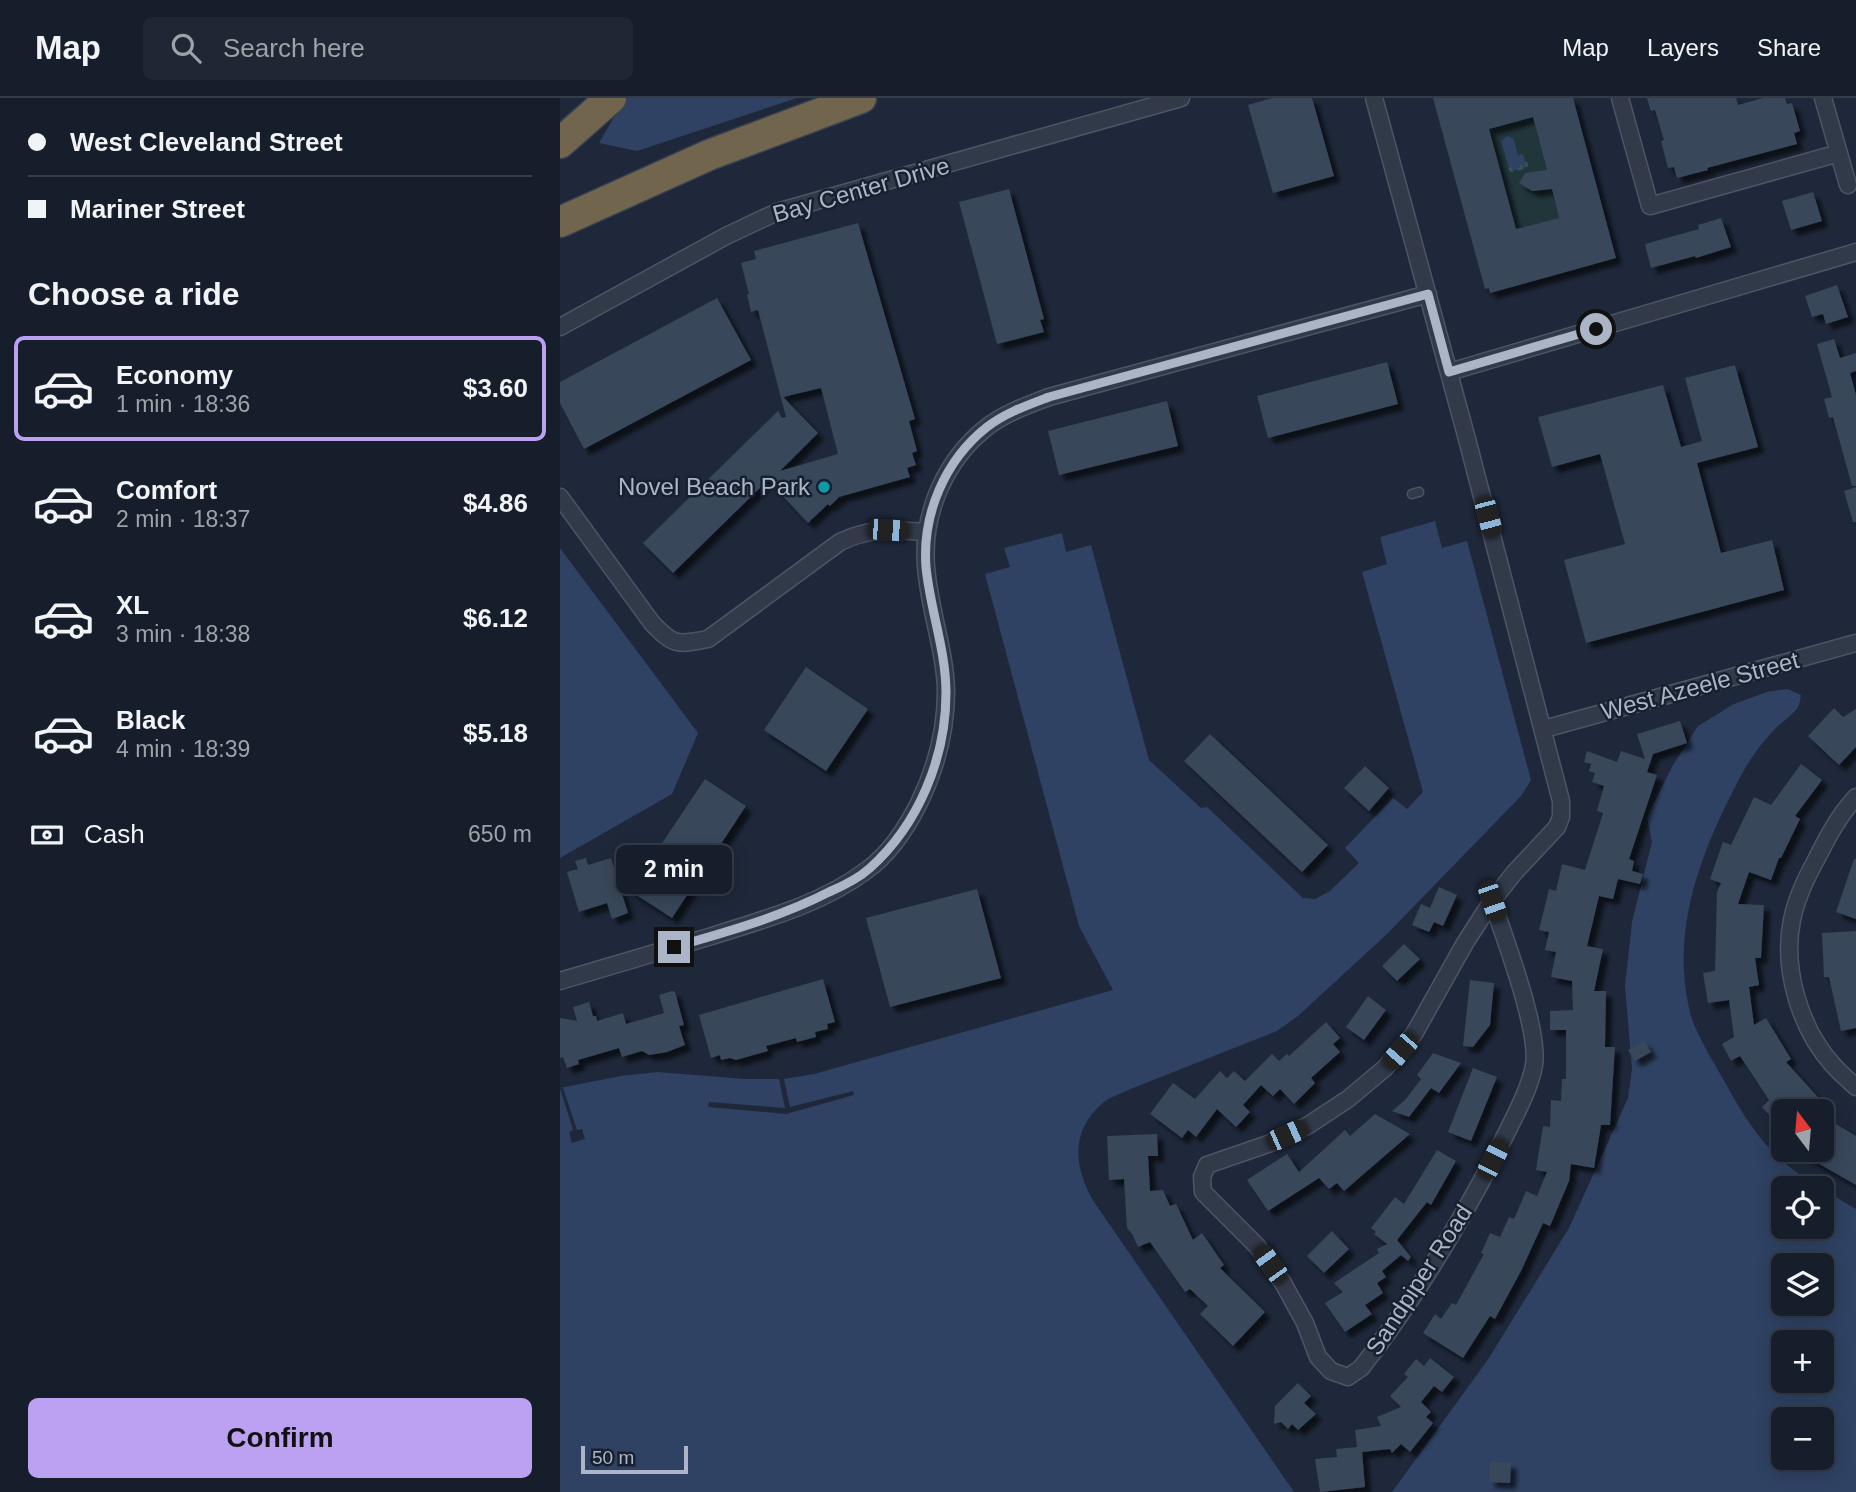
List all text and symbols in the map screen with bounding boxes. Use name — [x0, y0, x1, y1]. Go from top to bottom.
search box — [143, 17, 633, 80]
text: Map — [35, 29, 101, 66]
icon: search — [167, 29, 205, 67]
text: Search here — [223, 33, 365, 63]
text: Map — [1562, 34, 1609, 61]
text: Layers — [1647, 34, 1719, 61]
text: Share — [1757, 34, 1821, 61]
text: West Cleveland Street — [70, 127, 343, 157]
street label: Bay Center Drive — [769, 151, 952, 228]
text: Mariner Street — [70, 194, 245, 224]
text: Choose a ride — [28, 276, 240, 312]
route start — [1580, 313, 1612, 345]
icon: car — [32, 357, 95, 420]
text: Economy — [116, 360, 233, 390]
text: $3.60 — [463, 373, 528, 403]
text: 1 min · 18:36 — [116, 391, 250, 417]
icon: car — [32, 472, 95, 535]
place label: Novel Beach Park — [618, 473, 811, 500]
text: Comfort — [116, 475, 217, 505]
marker: Novel Beach Park — [816, 479, 832, 495]
text: $4.86 — [463, 488, 528, 518]
car — [1473, 494, 1504, 540]
text: 2 min · 18:37 — [116, 506, 250, 532]
car — [867, 518, 910, 542]
icon: car — [32, 587, 95, 650]
text: XL — [116, 590, 149, 620]
text: $6.12 — [463, 603, 528, 633]
text: 3 min · 18:38 — [116, 621, 250, 647]
street label: West Azeele Street — [1598, 646, 1802, 725]
icon: car — [32, 702, 95, 765]
text: Black — [116, 705, 185, 735]
text: $5.18 — [463, 718, 528, 748]
text: 4 min · 18:39 — [116, 736, 250, 762]
icon: cash — [28, 816, 66, 854]
text: Cash — [84, 819, 145, 849]
text: 650 m — [468, 821, 532, 847]
callout: 2 min — [616, 846, 732, 894]
text: 2 min — [644, 856, 704, 882]
car — [1476, 878, 1509, 924]
route end — [658, 931, 690, 963]
car — [1379, 1028, 1422, 1074]
north arrow — [1771, 1099, 1834, 1162]
map controls — [1771, 1099, 1834, 1470]
car — [1264, 1117, 1311, 1153]
car — [1475, 1136, 1512, 1182]
button: locate — [1771, 1176, 1834, 1239]
street label: Sandpiper Road — [1360, 1200, 1477, 1360]
car — [1250, 1241, 1291, 1287]
button: layers — [1771, 1253, 1834, 1316]
button: + — [1771, 1330, 1834, 1393]
button: Confirm — [28, 1398, 532, 1478]
button: − — [1771, 1407, 1834, 1470]
scale bar — [581, 1443, 688, 1475]
text: 50 m — [592, 1447, 634, 1468]

